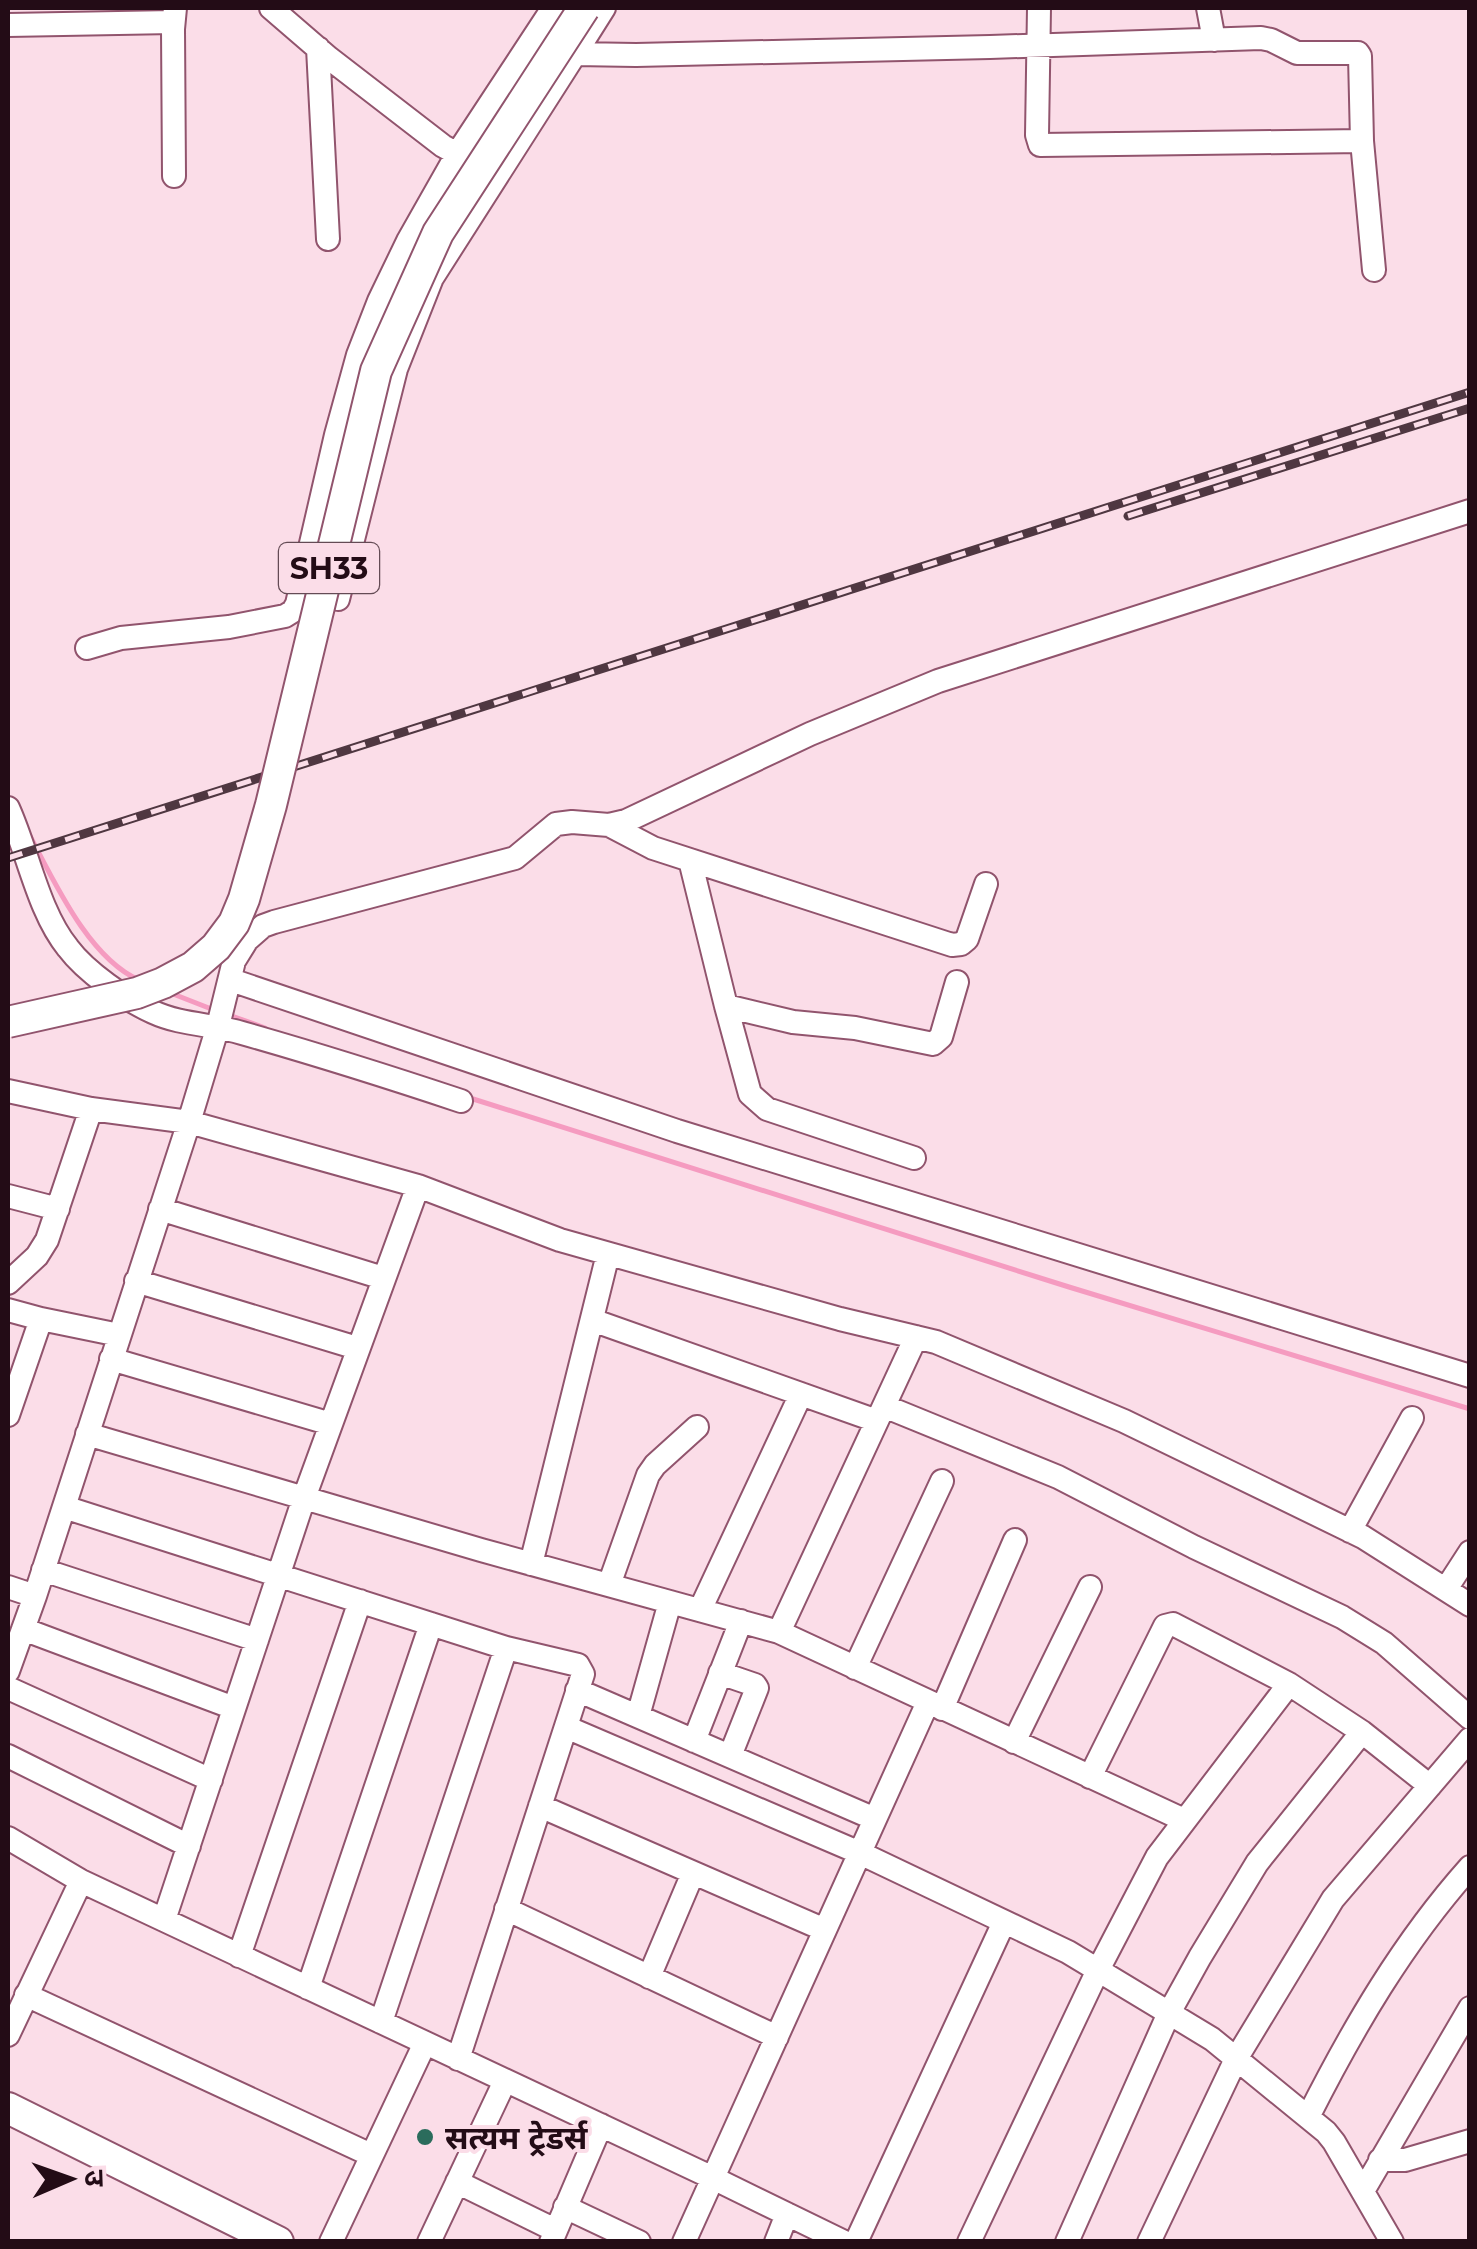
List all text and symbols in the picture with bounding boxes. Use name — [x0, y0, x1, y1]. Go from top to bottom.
road number: SH33 — [279, 543, 379, 593]
place label: सत्यम ट्रेडर्स — [445, 2118, 589, 2157]
marker: सत्यम ट्रेडर्स — [414, 2126, 436, 2148]
north arrow — [20, 2129, 120, 2229]
text: उ — [78, 2169, 112, 2188]

